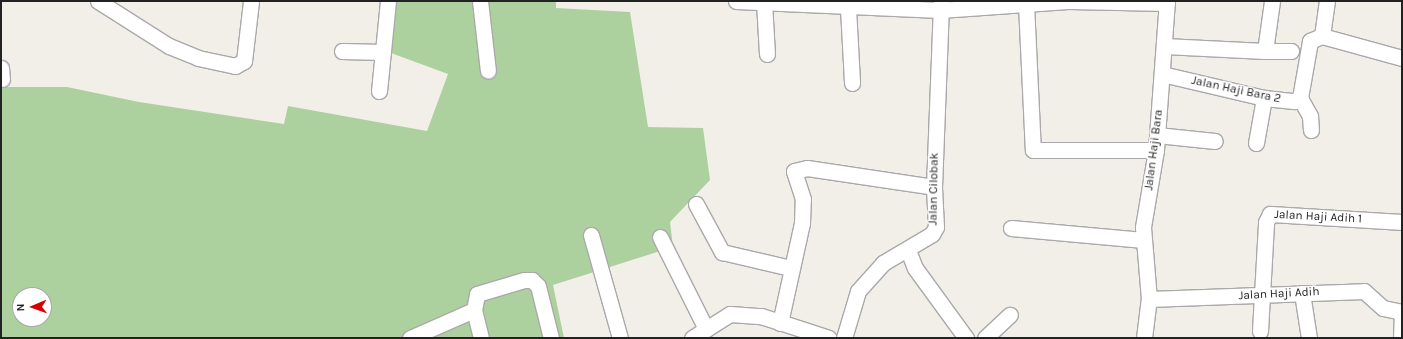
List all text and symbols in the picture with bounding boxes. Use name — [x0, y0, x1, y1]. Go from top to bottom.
street label: Jalan Haji Bara 2 — [1190, 73, 1282, 107]
street label: Jalan Haji Bara — [1142, 109, 1166, 191]
street label: Jalan Cilobak — [926, 152, 942, 226]
street label: Jalan Haji Adih 1 — [1274, 208, 1362, 226]
street label: Jalan Haji Adih — [1238, 285, 1320, 303]
north arrow — [12, 287, 52, 327]
text: N — [14, 303, 27, 312]

